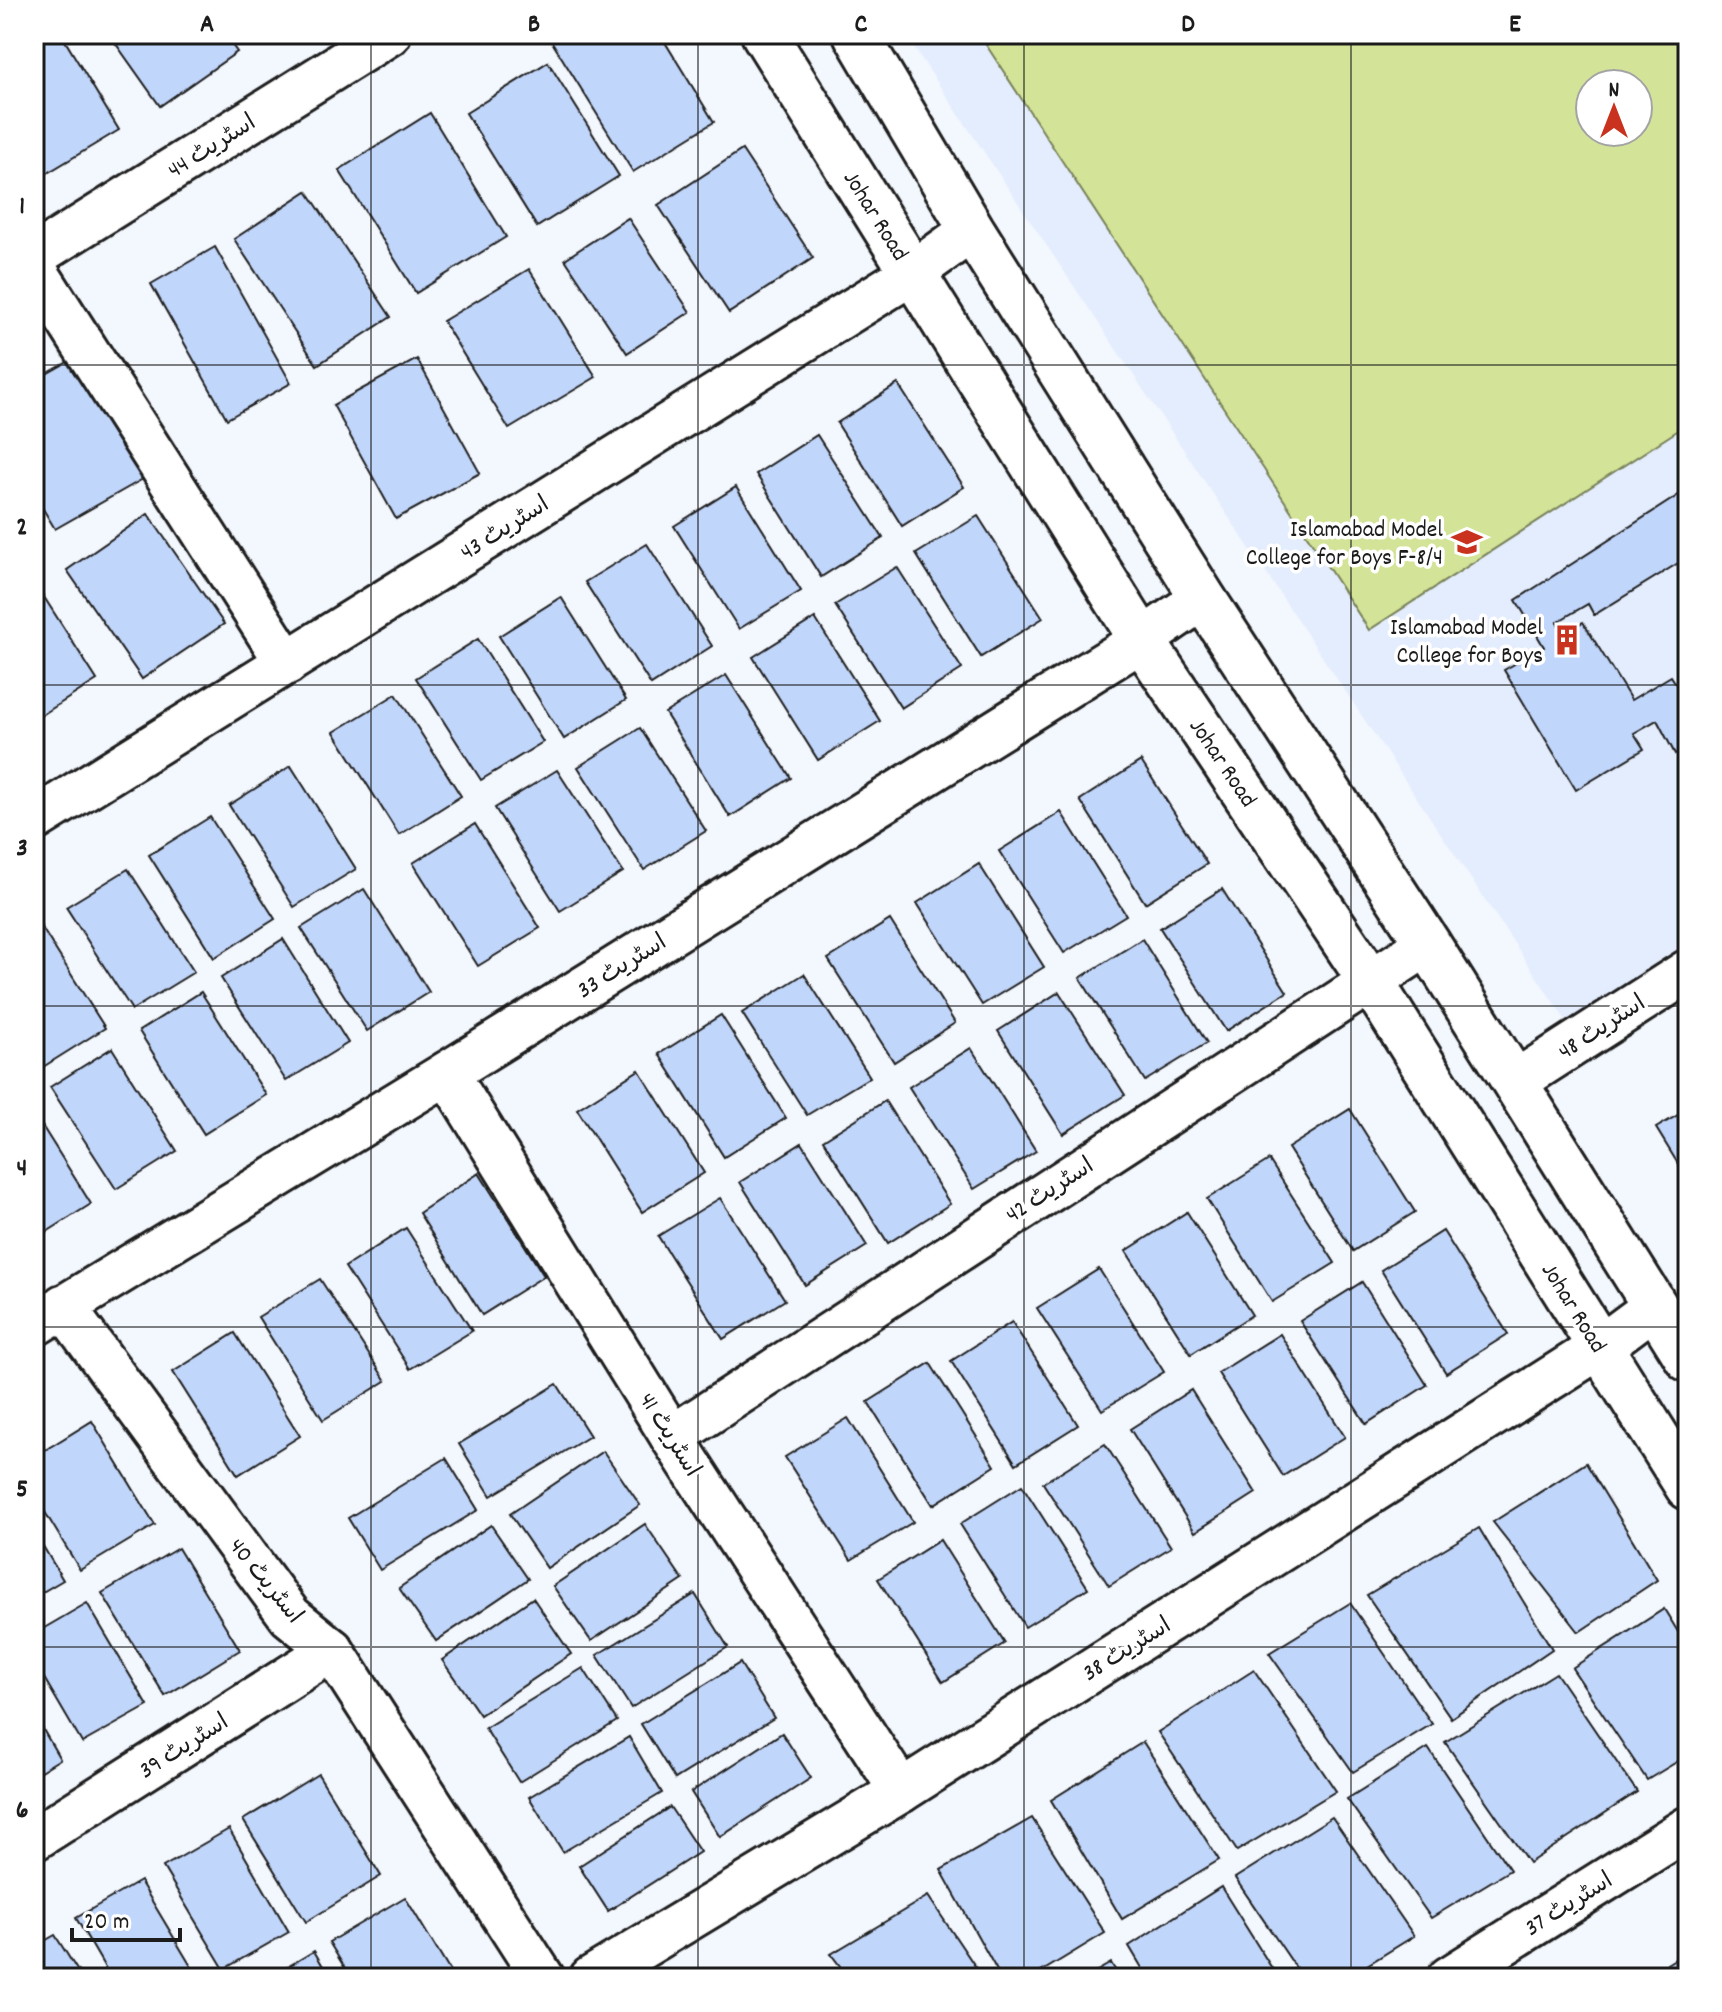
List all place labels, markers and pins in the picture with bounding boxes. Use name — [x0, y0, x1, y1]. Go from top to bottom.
place label: Islamabad Model College for Boys F-8/4 — [1246, 514, 1443, 576]
school or university icon: Islamabad Model College for Boys F-8/4 — [1450, 525, 1484, 559]
place label: Islamabad Model College for Boys — [1390, 612, 1543, 674]
building icon: Islamabad Model College for Boys — [1550, 623, 1584, 657]

